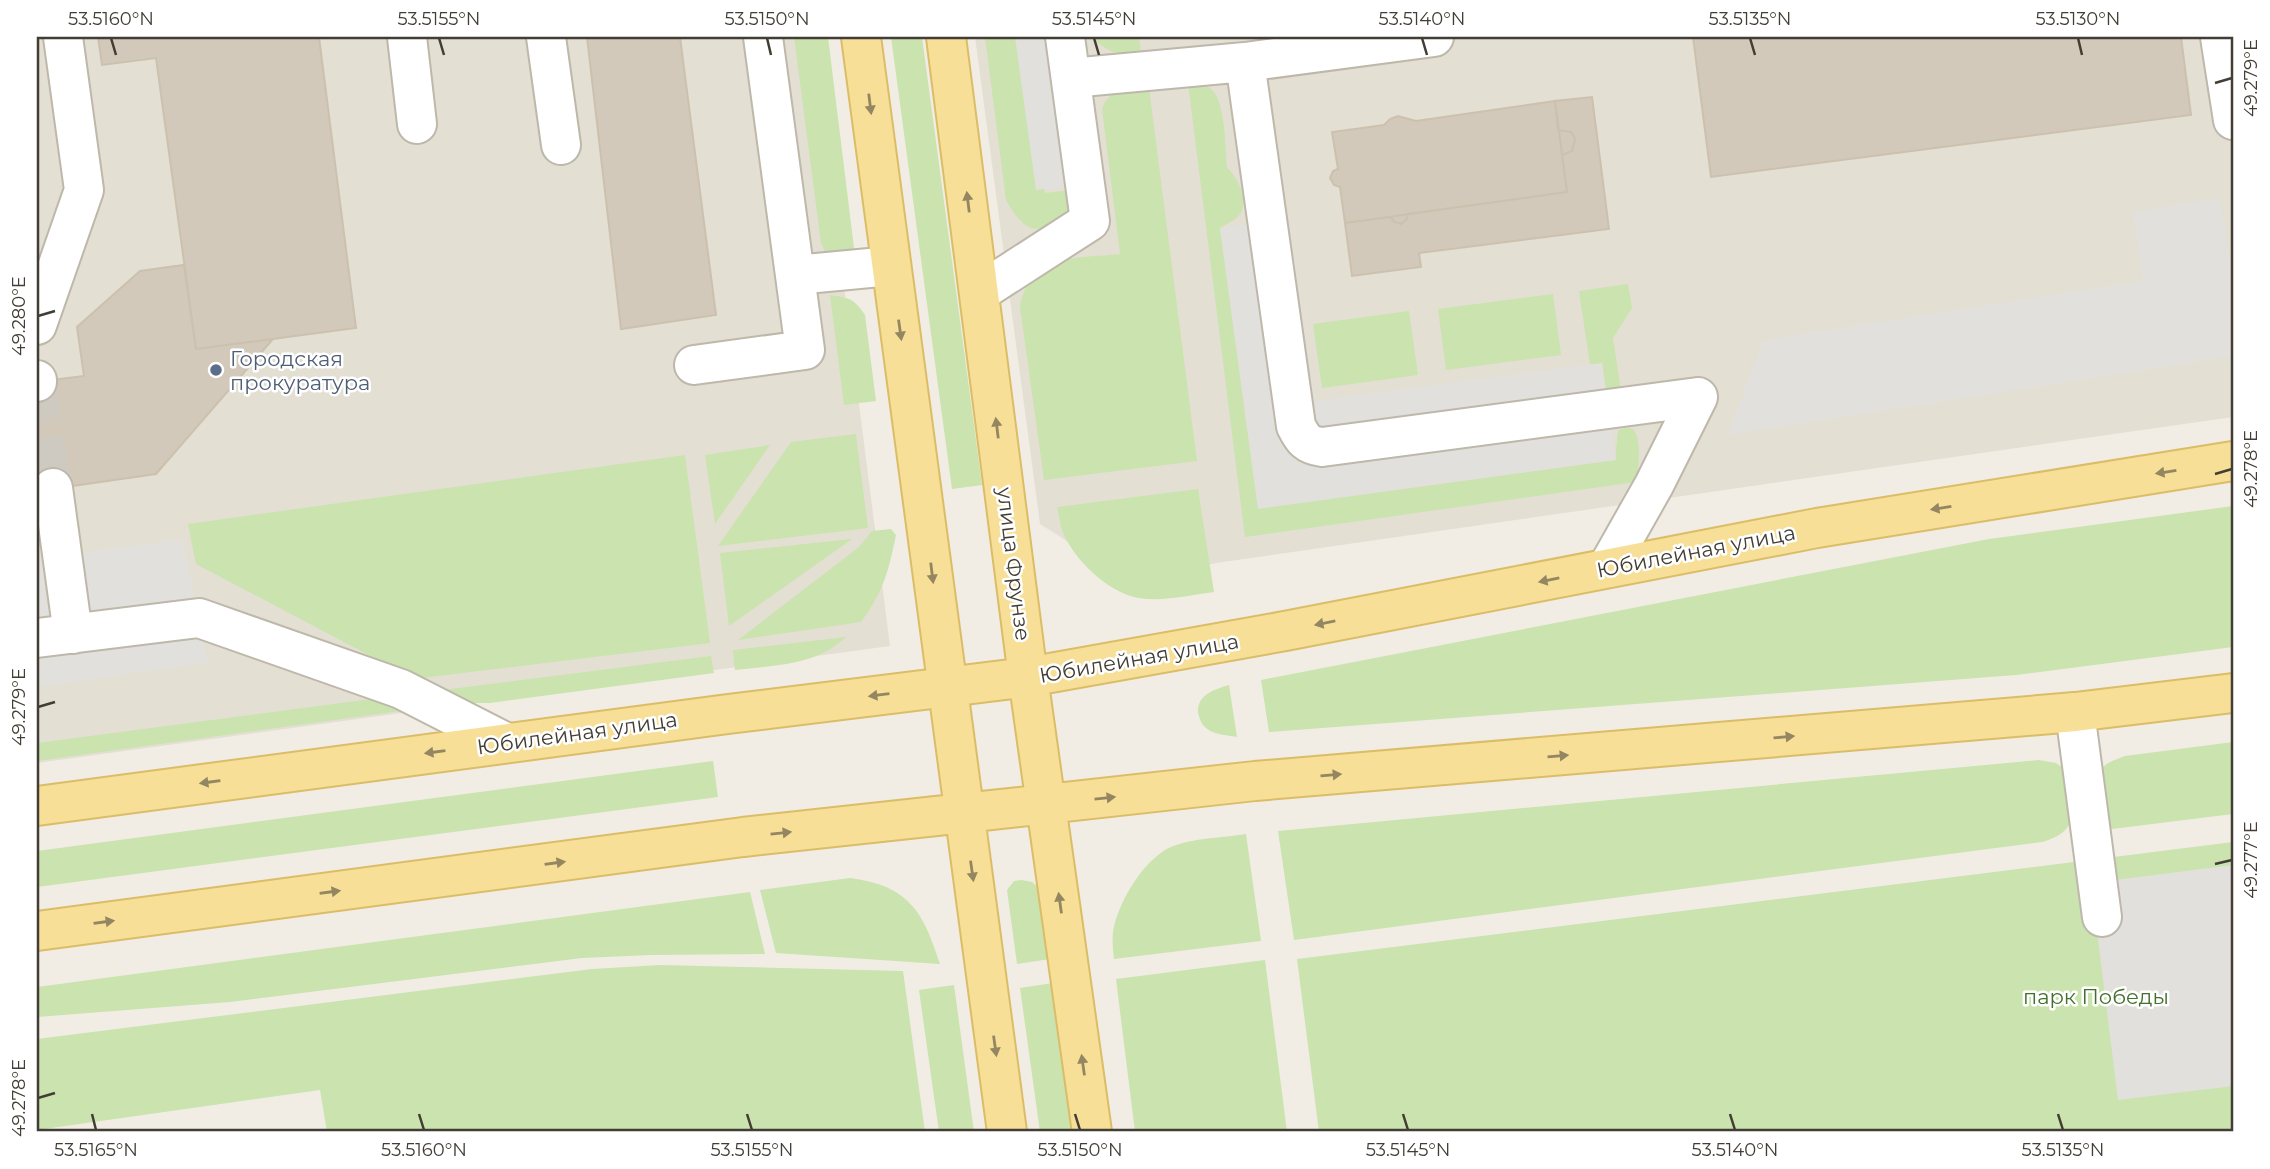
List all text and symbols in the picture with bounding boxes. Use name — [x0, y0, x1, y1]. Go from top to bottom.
text: 53.5160°N — [68, 8, 154, 30]
text: 53.5155°N — [398, 8, 480, 30]
text: 53.5150°N — [724, 8, 810, 30]
text: 53.5145°N — [1052, 8, 1136, 30]
text: 53.5140°N — [1379, 8, 1465, 30]
text: 53.5135°N — [1709, 8, 1791, 30]
text: 53.5130°N — [2035, 8, 2121, 30]
text: 49.279°E — [2240, 39, 2262, 117]
one-way arrow — [865, 94, 876, 116]
one-way arrow — [962, 191, 973, 213]
text: 49.280°E — [8, 276, 30, 356]
one-way arrow — [895, 319, 906, 341]
place label: Городская прокуратура — [230, 346, 370, 395]
marker: Городская прокуратура — [208, 362, 224, 378]
one-way arrow — [991, 417, 1002, 439]
text: 49.278°E — [2240, 430, 2262, 508]
one-way arrow — [2155, 467, 2177, 478]
street label: улица Фрунзе — [992, 485, 1036, 642]
one-way arrow — [1930, 503, 1952, 514]
street label: Юбилейная улица — [1594, 519, 1798, 583]
one-way arrow — [927, 562, 938, 584]
one-way arrow — [1538, 574, 1560, 585]
one-way arrow — [1314, 618, 1336, 629]
street label: Юбилейная улица — [1037, 628, 1241, 688]
text: 49.279°E — [8, 668, 30, 746]
one-way arrow — [868, 689, 890, 700]
street label: Юбилейная улица — [475, 707, 679, 759]
one-way arrow — [1774, 731, 1796, 742]
one-way arrow — [424, 747, 446, 758]
one-way arrow — [1547, 750, 1569, 761]
one-way arrow — [1320, 769, 1342, 780]
one-way arrow — [199, 777, 221, 788]
one-way arrow — [1094, 793, 1116, 804]
text: 49.277°E — [2240, 821, 2262, 899]
one-way arrow — [770, 828, 792, 839]
one-way arrow — [545, 857, 567, 868]
one-way arrow — [966, 860, 977, 882]
one-way arrow — [319, 887, 341, 898]
one-way arrow — [1055, 892, 1066, 914]
one-way arrow — [94, 917, 116, 928]
park label: парк Победы — [2023, 984, 2169, 1009]
one-way arrow — [990, 1035, 1001, 1057]
one-way arrow — [1077, 1053, 1088, 1075]
text: 49.278°E — [8, 1059, 30, 1137]
text: 53.5165°N — [54, 1139, 138, 1161]
text: 53.5160°N — [381, 1139, 467, 1161]
text: 53.5155°N — [711, 1139, 793, 1161]
text: 53.5150°N — [1037, 1139, 1123, 1161]
text: 53.5145°N — [1366, 1139, 1450, 1161]
text: 53.5140°N — [1692, 1139, 1778, 1161]
text: 53.5135°N — [2022, 1139, 2104, 1161]

